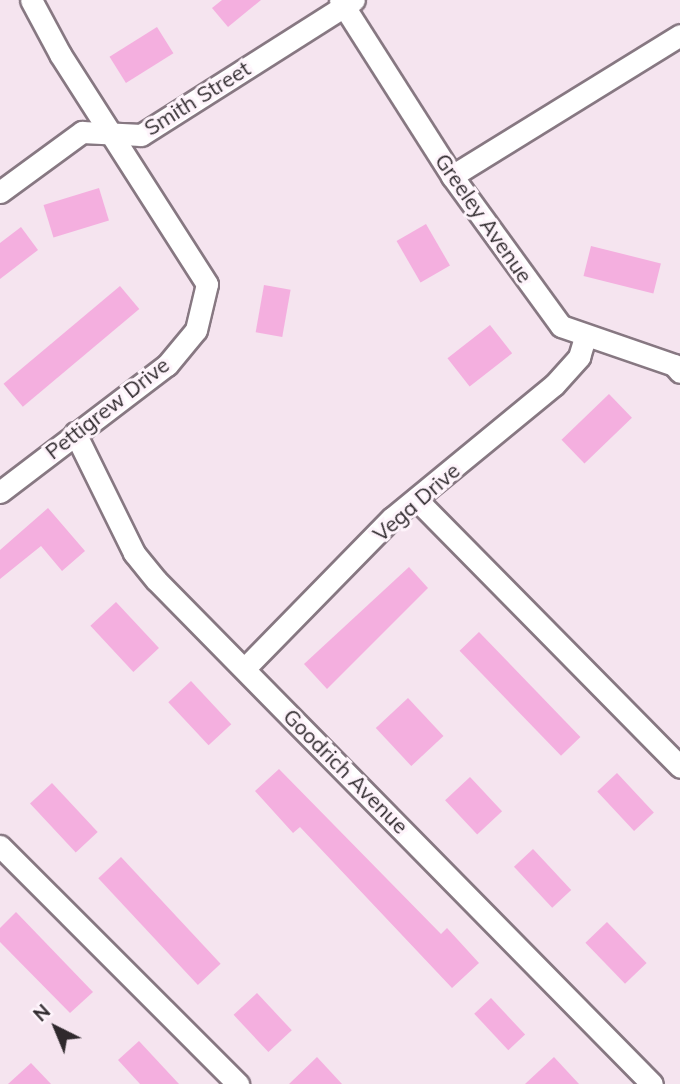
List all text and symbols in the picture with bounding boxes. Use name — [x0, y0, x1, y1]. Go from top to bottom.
street label: Smith Street — [140, 56, 254, 140]
street label: Greeley Avenue — [430, 149, 538, 287]
street label: Pettigrew Drive — [40, 352, 174, 464]
street label: Vega Drive — [368, 458, 464, 546]
street label: Goodrich Avenue — [278, 703, 414, 839]
north arrow — [21, 993, 91, 1063]
text: N — [28, 999, 55, 1026]

